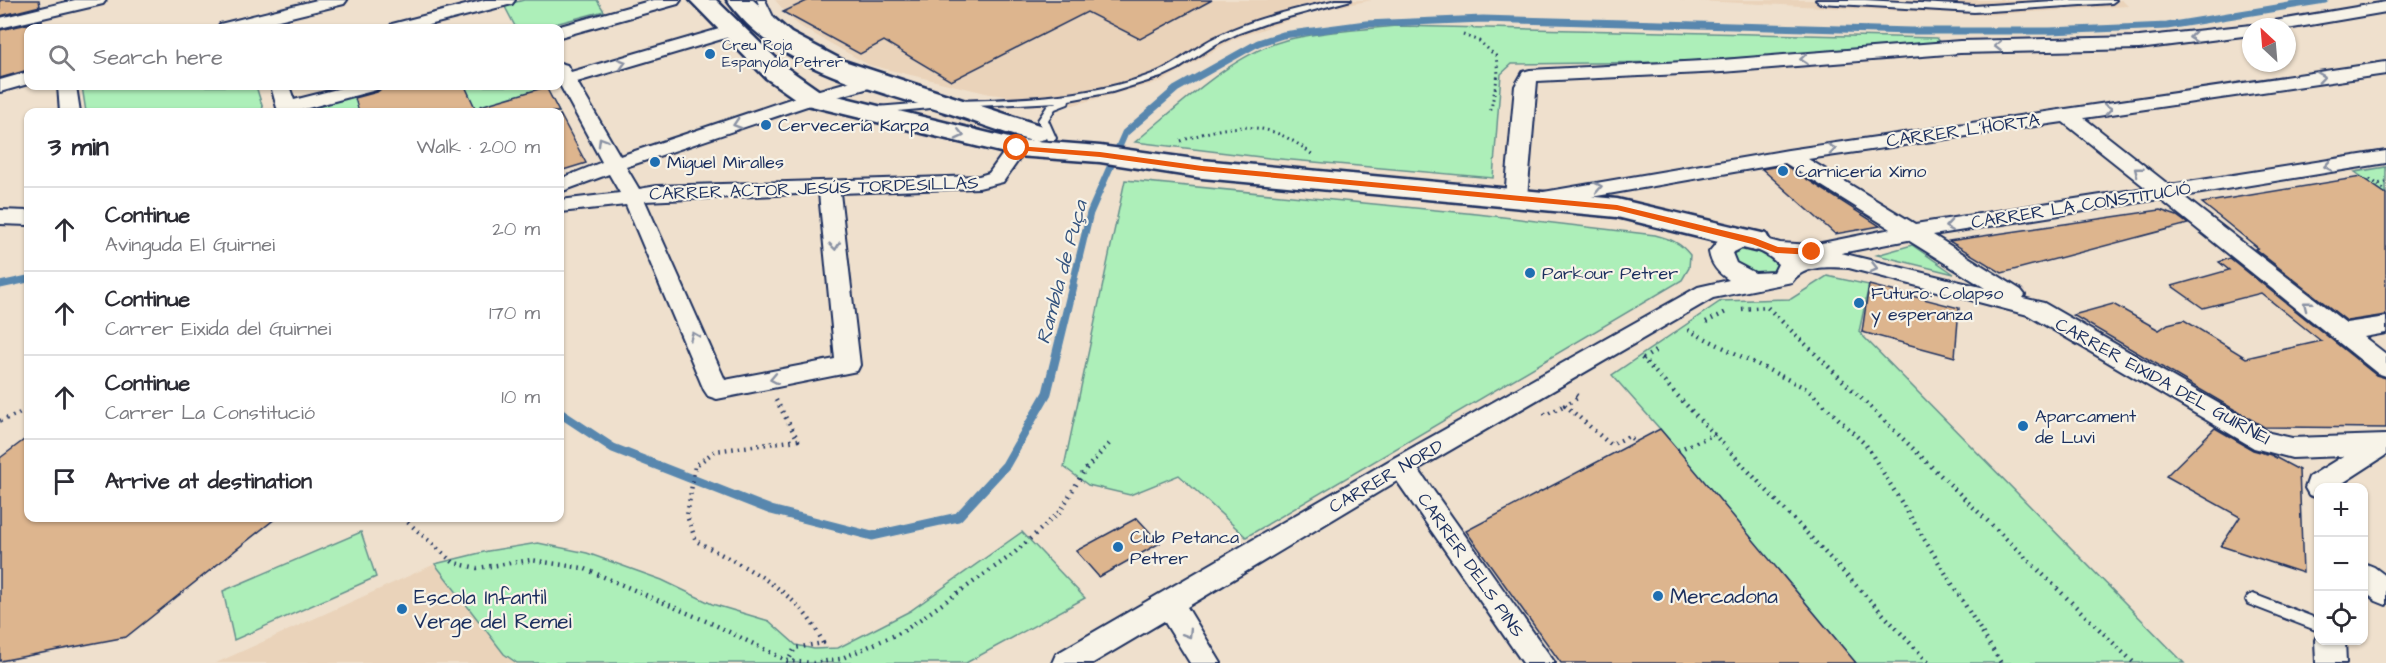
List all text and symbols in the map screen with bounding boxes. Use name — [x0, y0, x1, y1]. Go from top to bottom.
north arrow — [2242, 18, 2296, 72]
search box — [24, 24, 564, 90]
one-way arrow — [2188, 30, 2198, 43]
place label: Creu Roja Espanyola Petrer — [722, 35, 843, 74]
one-way arrow — [1994, 40, 2003, 52]
icon: search — [45, 41, 78, 74]
text: Search here — [93, 42, 223, 73]
marker: Creu Roja Espanyola Petrer — [703, 47, 717, 61]
one-way arrow — [1799, 52, 1808, 65]
one-way arrow — [616, 58, 627, 70]
one-way arrow — [2317, 72, 2326, 84]
one-way arrow — [2103, 103, 2112, 115]
street label: CARRER L'HORTA — [1885, 107, 2042, 154]
place label: Cervecería Karpa — [778, 113, 929, 138]
one-way arrow — [732, 116, 743, 129]
marker: Cervecería Karpa — [759, 118, 773, 132]
one-way arrow — [955, 127, 965, 140]
text: 3 min — [48, 129, 109, 165]
text: Walk · 200 m — [417, 133, 540, 161]
route start — [1003, 134, 1029, 160]
one-way arrow — [597, 137, 609, 147]
one-way arrow — [1827, 144, 1836, 156]
place label: Miguel Miralles — [667, 150, 784, 176]
marker: Miguel Miralles — [648, 155, 662, 169]
place label: Carnicería Ximo — [1795, 159, 1926, 184]
one-way arrow — [2324, 160, 2333, 172]
marker: Carnicería Ximo — [1776, 164, 1790, 178]
one-way arrow — [2134, 167, 2145, 178]
street label: CARRER ACTOR JESÚS TORDESILLAS — [649, 170, 979, 207]
street label: CARRER LA CONSTITUCIÓ — [1969, 176, 2193, 235]
one-way arrow — [1592, 181, 1602, 194]
water label: Rambla de Puça — [1029, 197, 1095, 347]
text: Continue — [105, 200, 190, 231]
icon: ahead — [48, 213, 81, 246]
text: 20 m — [492, 215, 540, 243]
one-way arrow — [1944, 219, 1954, 232]
text: Avinguda El Guirnei — [105, 231, 275, 259]
route end — [1798, 238, 1824, 264]
one-way arrow — [828, 242, 841, 251]
one-way arrow — [1869, 260, 1879, 273]
place label: Parkour Petrer — [1542, 261, 1678, 286]
marker: Parkour Petrer — [1523, 266, 1537, 280]
place label: Futuro: Colapso y esperanza — [1871, 281, 2003, 328]
text: Continue — [105, 284, 190, 315]
marker: Futuro: Colapso y esperanza — [1852, 296, 1866, 310]
icon: ahead — [48, 297, 81, 330]
text: 170 m — [489, 299, 540, 327]
one-way arrow — [2303, 301, 2314, 312]
street label: CARRER EIXIDA DEL GUIRNEI — [2051, 312, 2275, 451]
text: Carrer Eixida del Guirnei — [105, 315, 331, 343]
one-way arrow — [689, 332, 701, 343]
text: Continue — [105, 368, 190, 399]
one-way arrow — [769, 372, 779, 385]
icon: ahead — [48, 381, 81, 414]
text: 10 m — [501, 383, 540, 411]
text: Carrer La Constitució — [105, 399, 315, 427]
place label: Aparcament de Luvi — [2035, 404, 2137, 450]
marker: Aparcament de Luvi — [2016, 419, 2030, 433]
street label: CARRER NORD — [1324, 433, 1448, 519]
icon: arrive — [48, 465, 81, 498]
text: Arrive at destination — [105, 466, 312, 497]
map controls — [2314, 483, 2368, 645]
button: + — [2314, 483, 2368, 537]
street label: CARRER DELS PINS — [1411, 488, 1530, 643]
place label: Club Petanca Petrer — [1130, 525, 1239, 571]
button: − — [2314, 537, 2368, 591]
marker: Club Petanca Petrer — [1111, 540, 1125, 554]
place label: Mercadona — [1670, 582, 1778, 611]
place label: Escola Infantil Verge del Remei — [414, 583, 572, 638]
marker: Mercadona — [1651, 589, 1665, 603]
button: locate — [2314, 591, 2368, 645]
marker: Escola Infantil Verge del Remei — [395, 602, 409, 616]
one-way arrow — [1180, 628, 1192, 638]

